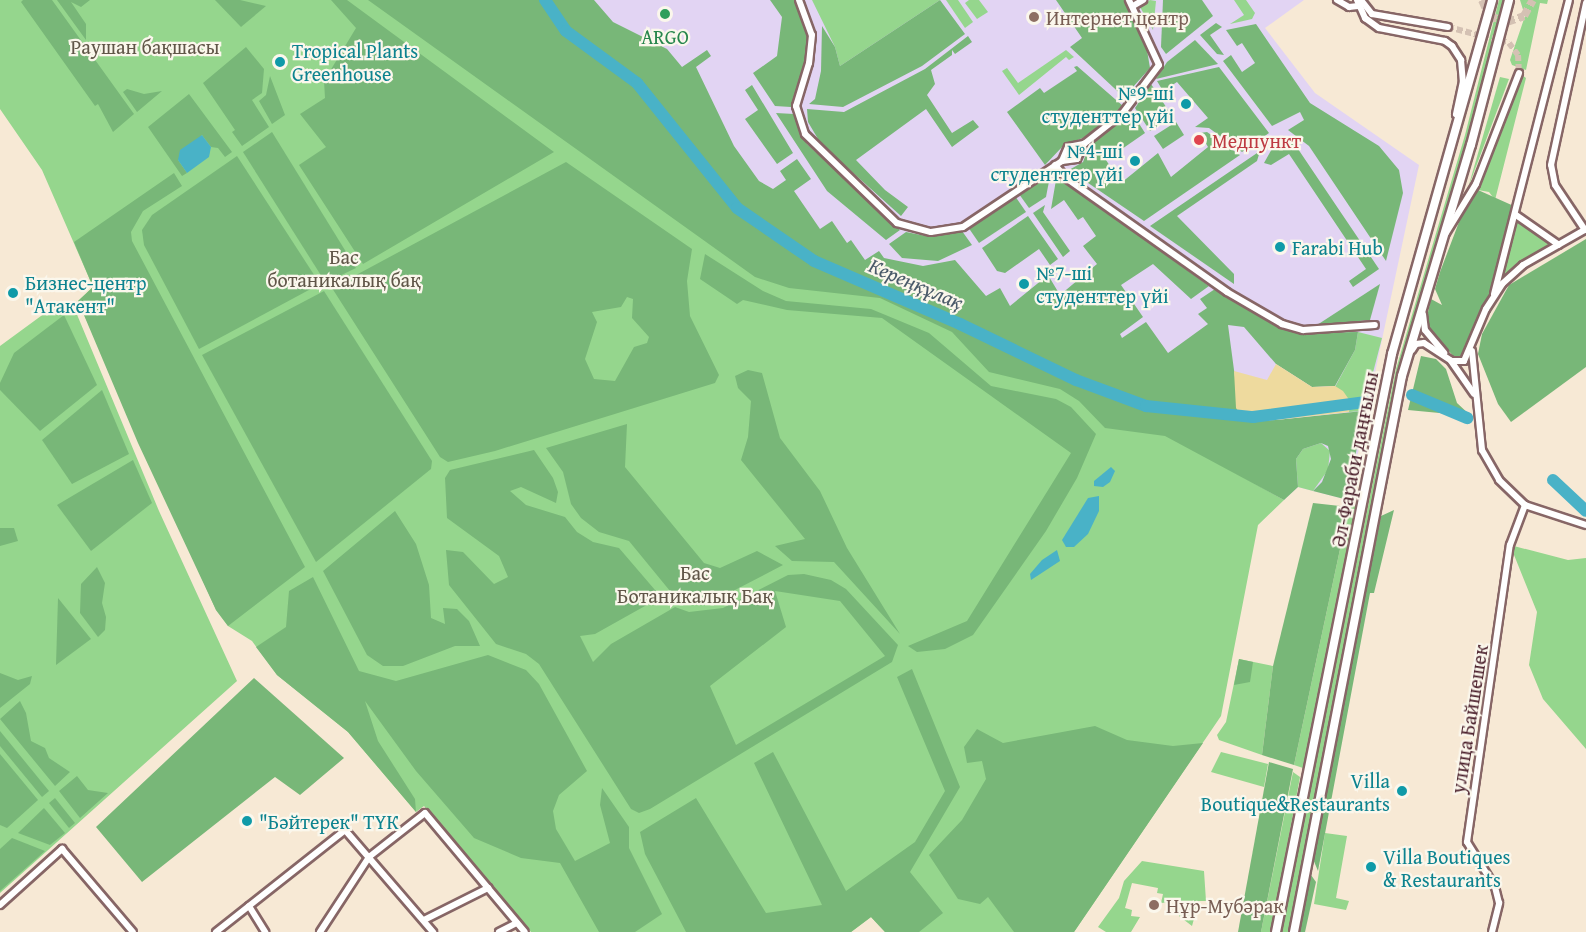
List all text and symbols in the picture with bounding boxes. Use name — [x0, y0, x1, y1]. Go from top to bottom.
place label: Интернет центр — [1046, 5, 1189, 29]
marker: ARGO — [658, 7, 672, 21]
marker: Интернет центр — [1027, 10, 1041, 24]
place label: ARGO — [641, 24, 689, 48]
park label: Раушан бақшасы — [70, 34, 220, 58]
place label: Tropical Plants Greenhouse — [292, 39, 418, 86]
marker: Tropical Plants Greenhouse — [273, 55, 287, 69]
place label: №9-ші студенттер үйі — [1041, 80, 1174, 127]
marker: №9-ші студенттер үйі — [1179, 97, 1193, 111]
place label: Медпункт — [1212, 128, 1301, 152]
marker: Медпункт — [1190, 131, 1208, 149]
place label: №4-ші студенттер үйі — [990, 138, 1123, 185]
marker: №4-ші студенттер үйі — [1128, 154, 1142, 168]
place label: Farabi Hub — [1292, 235, 1383, 259]
marker: Farabi Hub — [1273, 240, 1287, 254]
park label: Бас ботаникалық бақ — [267, 244, 421, 291]
water label: Кереңқұлақ — [865, 253, 967, 315]
place label: №7-ші студенттер үйі — [1036, 260, 1169, 307]
place label: Бизнес-центр "Атакент" — [25, 270, 146, 317]
marker: №7-ші студенттер үйі — [1017, 277, 1031, 291]
marker: Бизнес-центр "Атакент" — [6, 286, 20, 300]
street label: Әл-Фараби даңғылы — [1325, 369, 1383, 549]
park label: Бас Ботаникалық Бақ — [617, 560, 773, 607]
street label: улица Байшешек — [1445, 643, 1493, 795]
place label: Villa Boutique&Restaurants — [1201, 768, 1390, 815]
marker: Villa Boutique&Restaurants — [1395, 784, 1409, 798]
place label: "Бәйтерек" ТҮК — [259, 809, 399, 833]
marker: "Бәйтерек" ТҮК — [240, 814, 254, 828]
place label: Villa Boutiques & Restaurants — [1383, 844, 1511, 891]
marker: Villa Boutiques & Restaurants — [1364, 860, 1378, 874]
place label: Нұр-Мубәрак — [1166, 893, 1284, 917]
marker: Нұр-Мубәрак — [1147, 898, 1161, 912]

